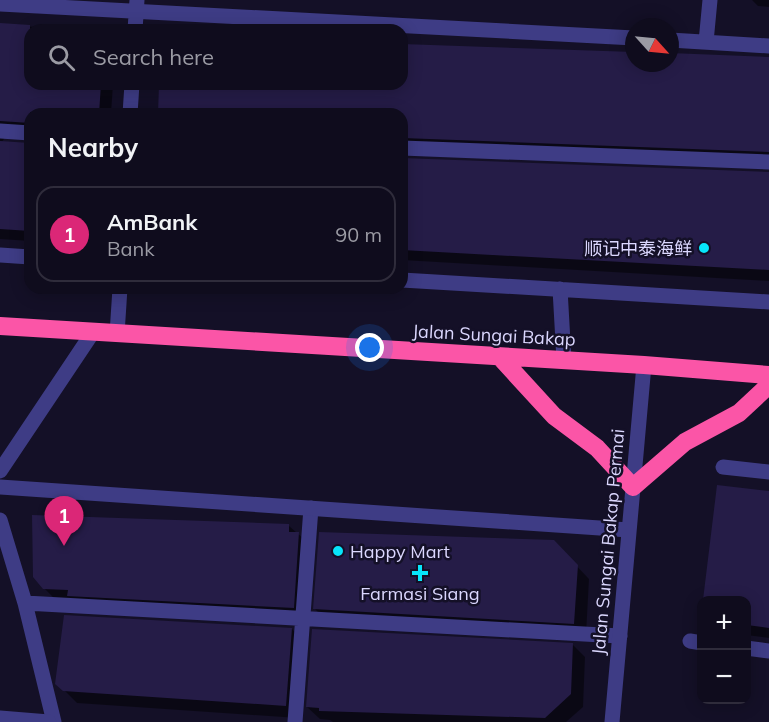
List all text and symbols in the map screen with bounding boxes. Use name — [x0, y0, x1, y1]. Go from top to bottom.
north arrow — [625, 18, 679, 72]
search box — [24, 24, 408, 90]
icon: search — [45, 41, 78, 74]
text: Search here — [93, 43, 214, 71]
text: Nearby — [48, 131, 138, 164]
text: AmBank — [107, 208, 198, 236]
text: 1 — [64, 222, 76, 247]
text: 90 m — [335, 222, 382, 247]
text: Bank — [107, 236, 155, 261]
place label: 顺记中泰海鲜 — [584, 237, 692, 260]
marker: 顺记中泰海鲜 — [697, 241, 711, 255]
street label: Jalan Sungai Bakap — [412, 319, 576, 351]
your location — [355, 333, 384, 362]
street label: Jalan Sungai Bakap Permai — [587, 428, 629, 656]
pin: 1 — [44, 496, 84, 546]
place label: Happy Mart — [350, 540, 450, 563]
marker: Happy Mart — [331, 544, 345, 558]
marker: Farmasi Siang — [413, 566, 427, 580]
place label: Farmasi Siang — [360, 582, 480, 605]
map controls — [697, 596, 751, 704]
button: + — [697, 596, 751, 650]
button: − — [697, 650, 751, 704]

